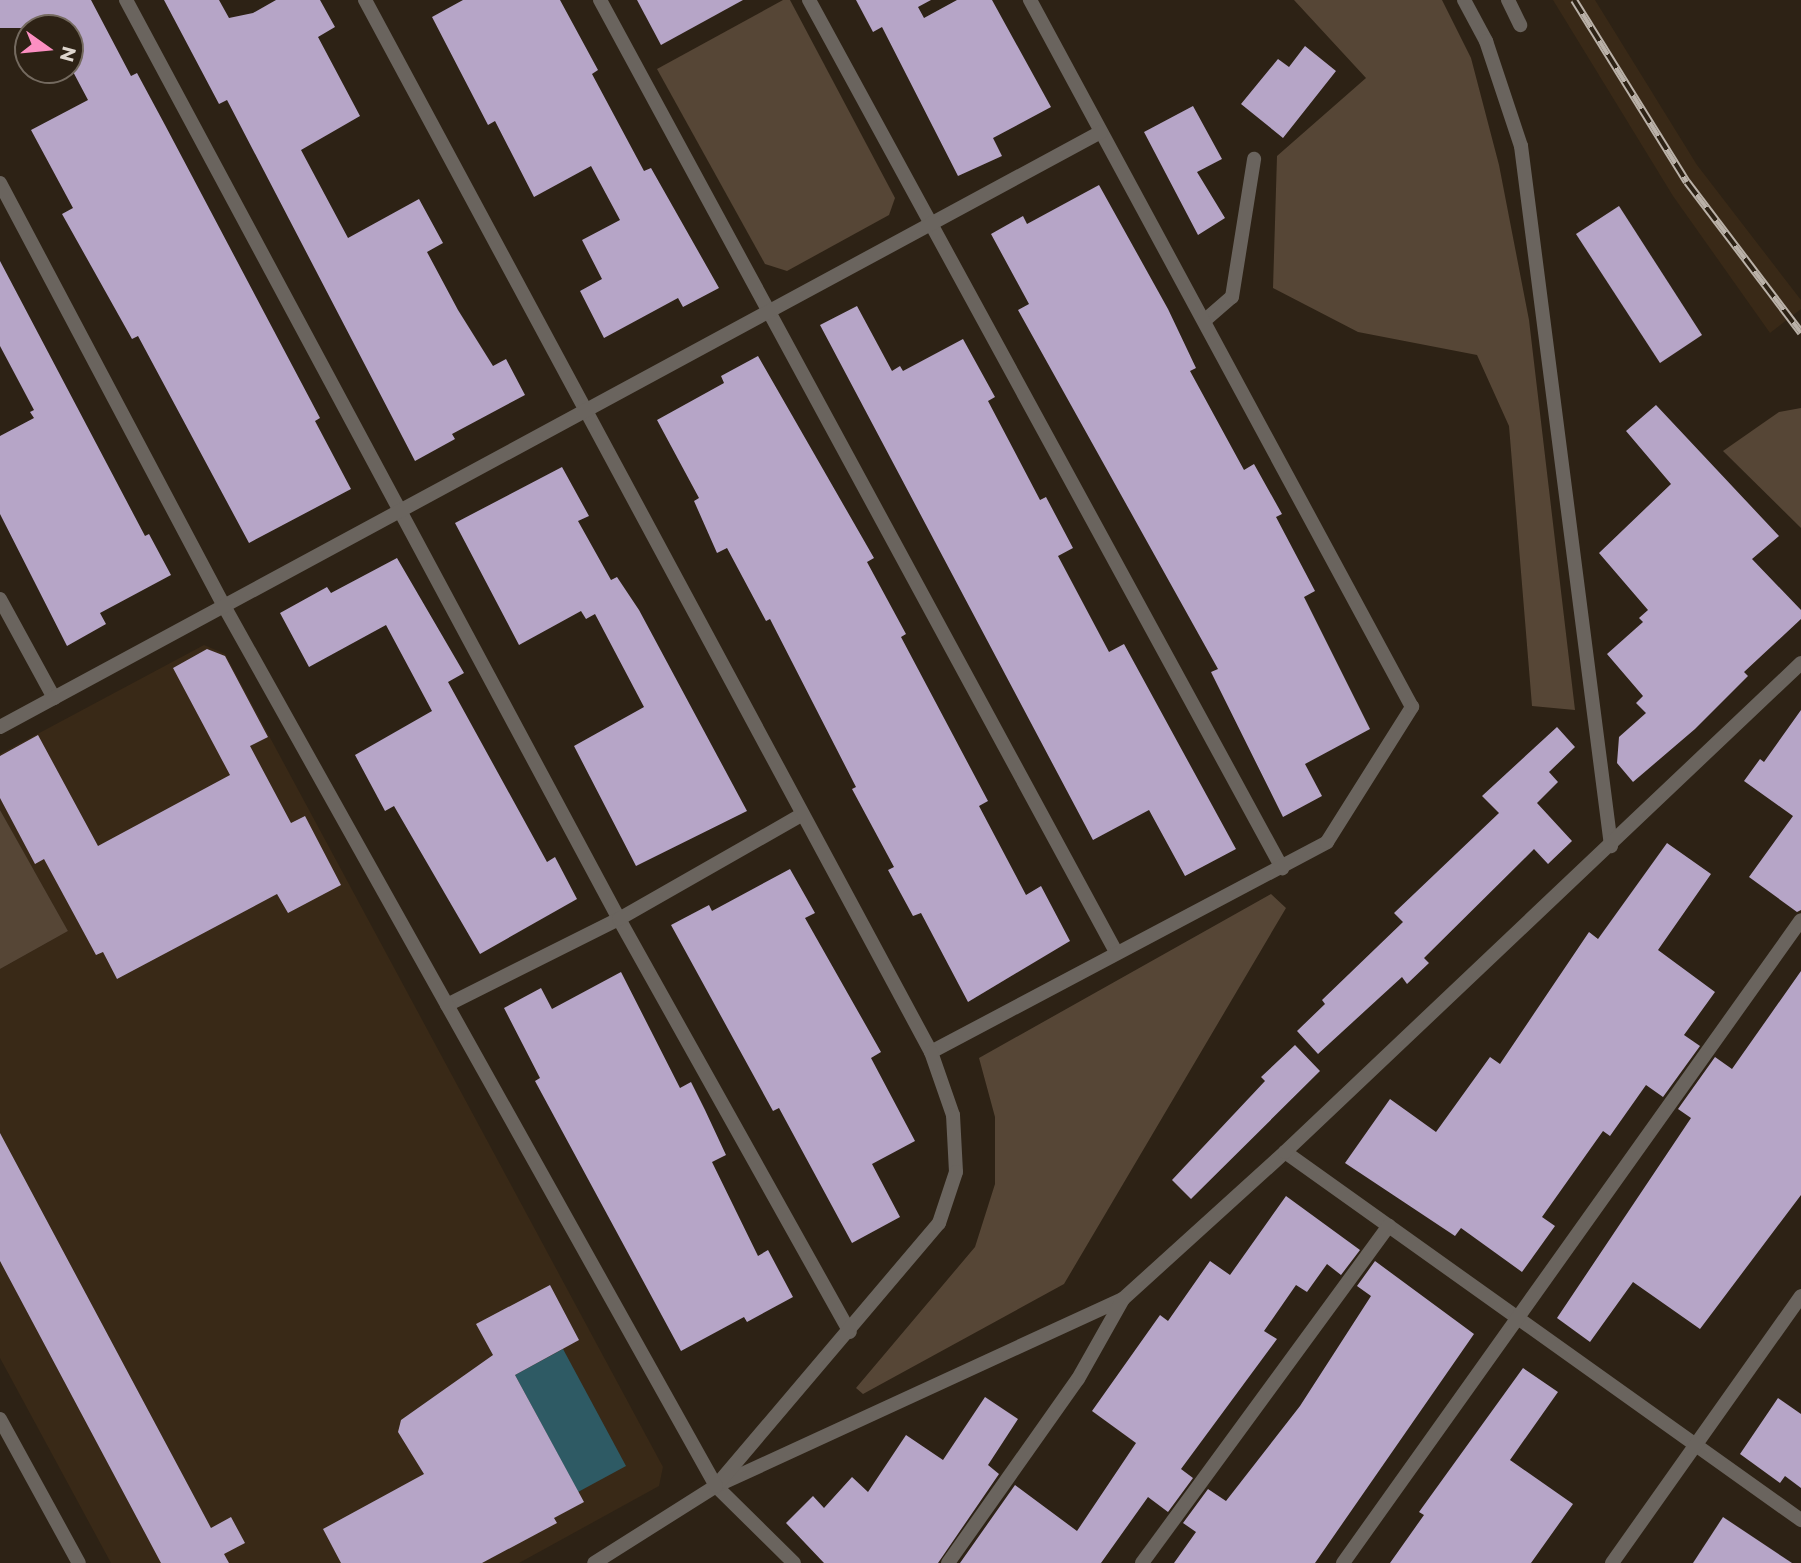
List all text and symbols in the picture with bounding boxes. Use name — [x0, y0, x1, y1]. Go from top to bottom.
north arrow — [14, 14, 84, 84]
text: N — [55, 44, 81, 64]

